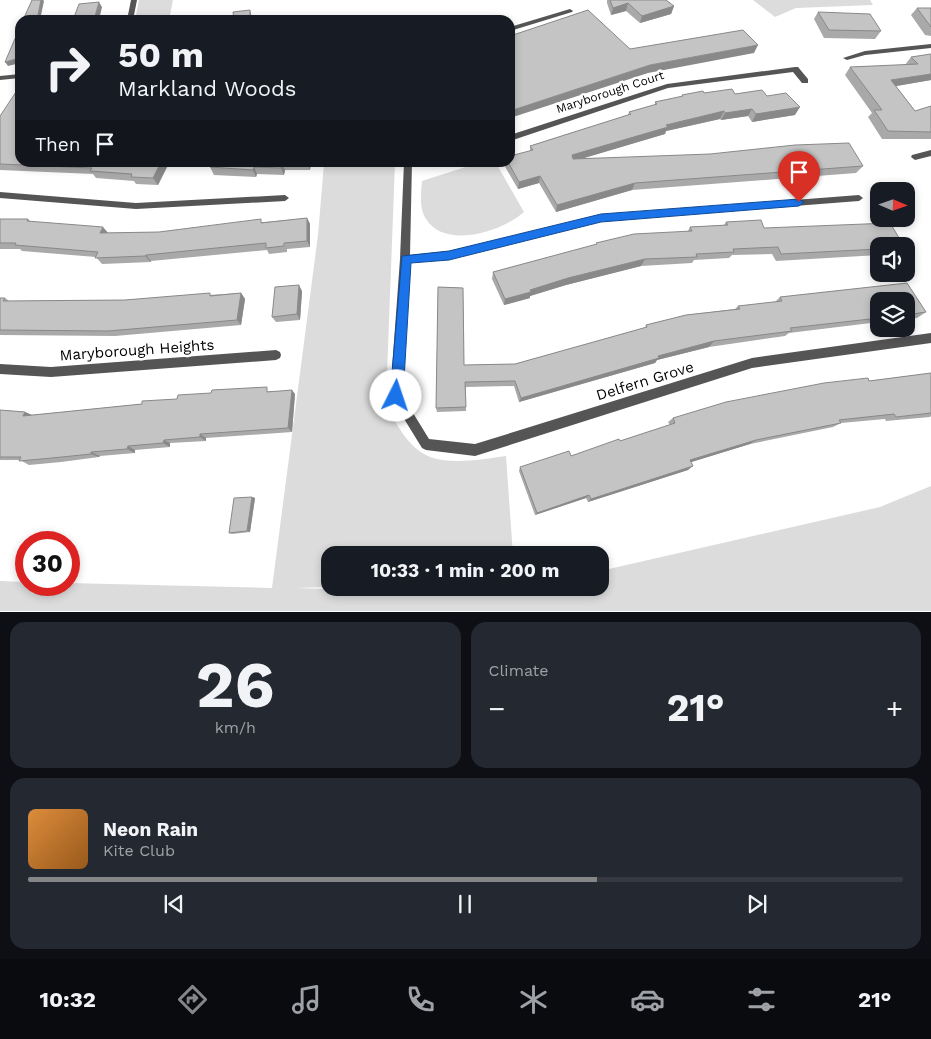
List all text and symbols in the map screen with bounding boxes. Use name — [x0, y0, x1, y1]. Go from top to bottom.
text: 50 m — [118, 34, 204, 76]
icon: right — [35, 35, 100, 100]
street label: Maryborough Court — [554, 68, 666, 116]
text: Markland Woods — [118, 76, 296, 101]
icon: arrive — [91, 130, 119, 158]
text: Then — [35, 133, 81, 156]
pin — [778, 151, 820, 202]
icon: arrive — [785, 158, 813, 186]
north arrow — [870, 182, 915, 228]
map controls — [870, 182, 915, 337]
button: sound — [870, 237, 915, 282]
button: layers — [870, 292, 915, 337]
street label: Maryborough Heights — [59, 336, 215, 364]
street label: Delfern Grove — [594, 358, 696, 404]
position arrow — [369, 369, 421, 421]
speed limit sign: 30 — [15, 531, 80, 596]
text: 10:33 · 1 min · 200 m — [371, 559, 559, 582]
text: 26 — [196, 647, 275, 723]
text: Climate — [489, 661, 549, 680]
text: 21° — [667, 686, 725, 730]
text: − — [489, 692, 505, 725]
text: + — [886, 692, 903, 725]
text: km/h — [215, 718, 256, 737]
text: Neon Rain — [103, 818, 198, 841]
text: Kite Club — [103, 841, 175, 860]
icon: previous — [160, 890, 188, 918]
icon: pause — [451, 890, 479, 918]
icon: next — [743, 890, 771, 918]
icon: directions — [175, 982, 210, 1017]
icon: music — [289, 982, 324, 1017]
icon: phone — [403, 982, 438, 1017]
icon: climate — [516, 982, 551, 1017]
icon: car — [630, 982, 665, 1017]
icon: filters — [744, 982, 779, 1017]
text: 10:32 — [39, 987, 96, 1012]
text: 21° — [858, 987, 892, 1012]

